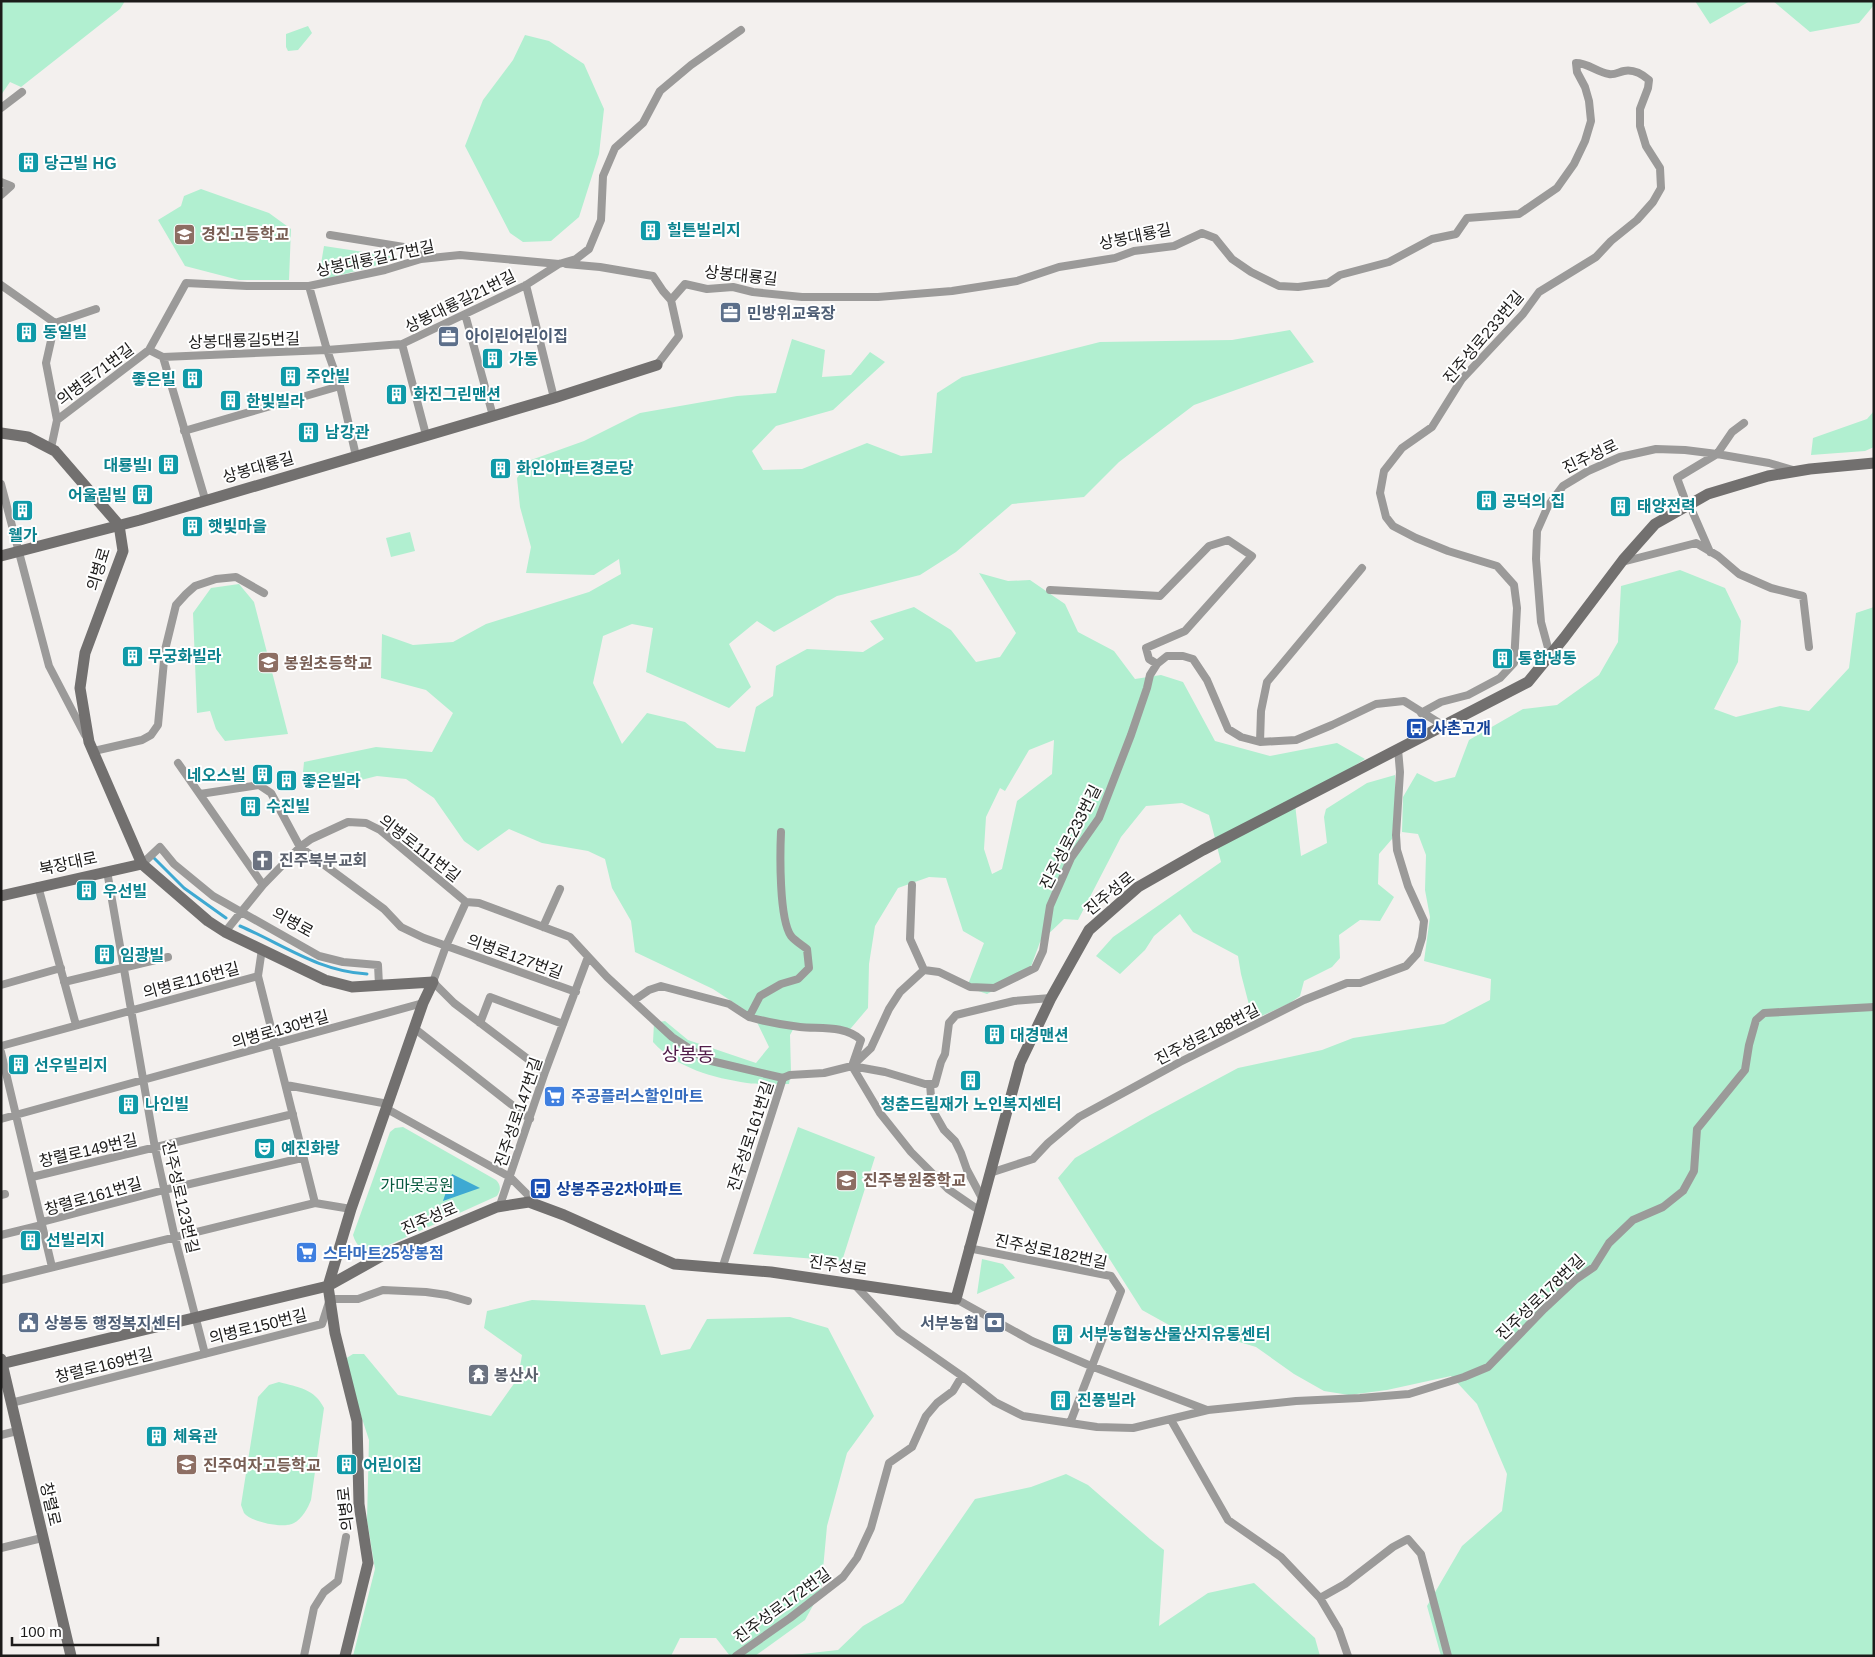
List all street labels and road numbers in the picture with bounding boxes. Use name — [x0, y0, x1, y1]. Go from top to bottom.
street label: 상봉대룡길 — [1097, 221, 1173, 252]
street label: 상봉대룡길17번길 — [314, 238, 436, 279]
street label: 상봉대룡길 — [703, 263, 778, 288]
street label: 상봉대룡길21번길 — [402, 267, 518, 336]
street label: 진주성로233번길 — [1440, 288, 1527, 387]
street label: 상봉대룡길5번길 — [188, 330, 300, 351]
street label: 의병로71번길 — [54, 340, 137, 409]
street label: 진주성로 — [1560, 436, 1621, 477]
street label: 상봉대룡길 — [220, 449, 296, 486]
street label: 의병로 — [84, 545, 113, 593]
street label: 진주성로233번길 — [1037, 782, 1104, 892]
street label: 의병로111번길 — [376, 812, 464, 885]
street label: 북장대로 — [38, 849, 99, 878]
street label: 진주성로 — [1081, 868, 1138, 919]
street label: 의병로 — [269, 904, 316, 941]
street label: 의병로127번길 — [465, 931, 565, 982]
street label: 의병로116번길 — [141, 959, 241, 1002]
street label: 진주성로188번길 — [1152, 1001, 1262, 1068]
street label: 의병로130번길 — [230, 1007, 331, 1051]
street label: 진주성로147번길 — [492, 1055, 545, 1169]
street label: 진주성로161번길 — [725, 1079, 776, 1193]
street label: 창렬로149번길 — [37, 1131, 139, 1170]
street label: 진주성로123번길 — [159, 1139, 202, 1255]
street label: 창렬로161번길 — [43, 1174, 144, 1218]
street label: 진주성로 — [399, 1199, 460, 1238]
street label: 진주성로182번길 — [993, 1231, 1109, 1272]
street label: 진주성로178번길 — [1493, 1251, 1588, 1343]
street label: 진주성로 — [808, 1253, 869, 1278]
street label: 의병로150번길 — [207, 1306, 309, 1347]
street label: 창렬로169번길 — [53, 1345, 155, 1386]
street label: 창렬로 — [37, 1481, 64, 1528]
street label: 의병로 — [335, 1486, 356, 1532]
street label: 진주성로172번길 — [731, 1565, 834, 1646]

